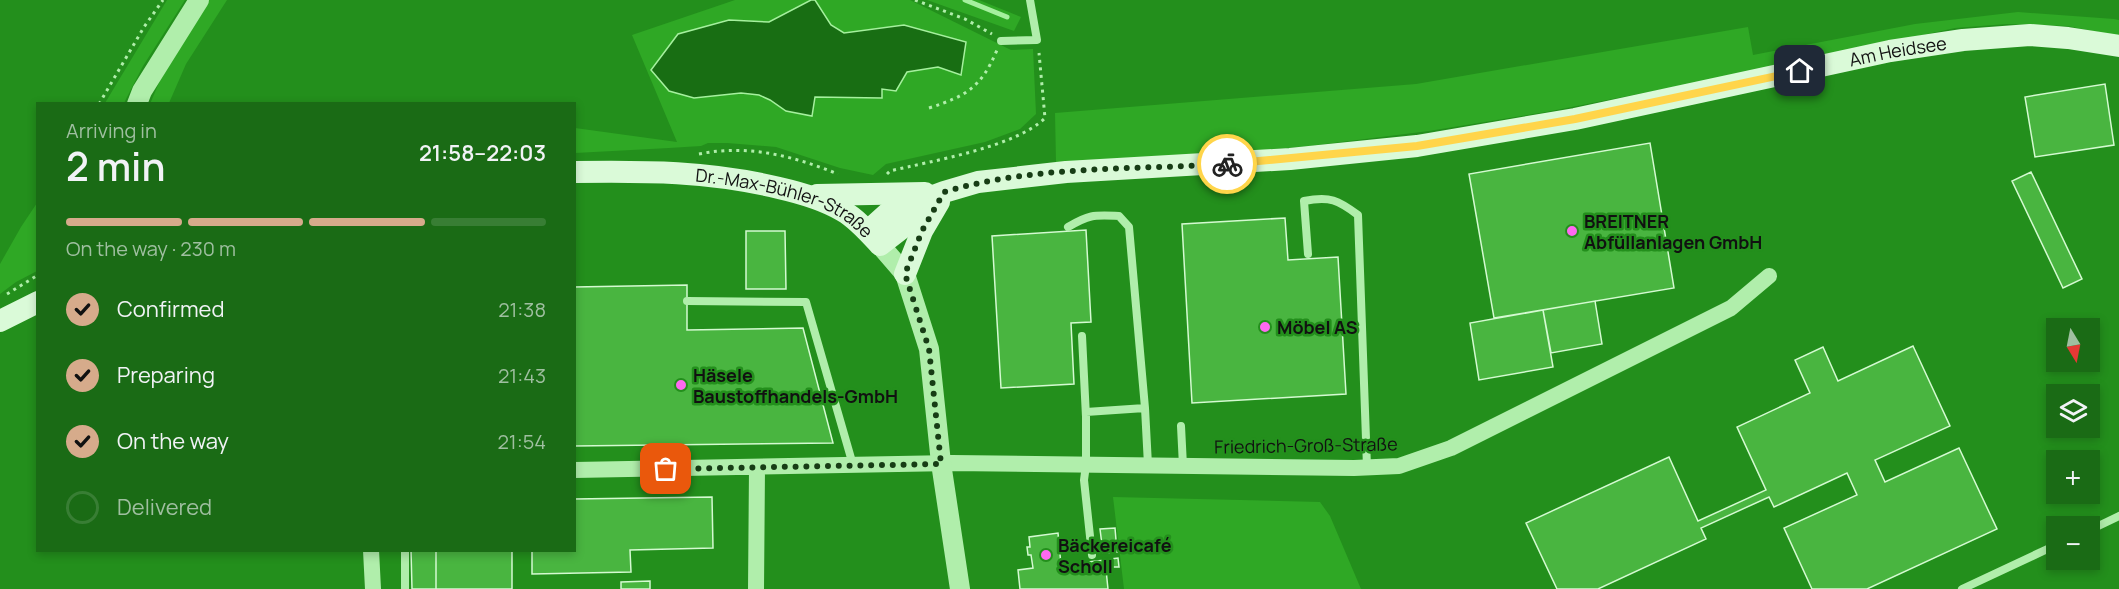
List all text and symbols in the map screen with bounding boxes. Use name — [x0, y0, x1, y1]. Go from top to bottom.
street label: Am Heidsee — [1847, 31, 1948, 72]
pin — [1774, 45, 1825, 96]
icon: home — [1783, 54, 1816, 87]
text: Arriving in — [66, 117, 157, 144]
courier — [1197, 134, 1257, 194]
text: 21:58–22:03 — [419, 138, 546, 168]
text: 2 min — [66, 139, 165, 193]
icon: bike — [1211, 148, 1244, 181]
street label: Dr.-Max-Bühler-Straße — [695, 163, 879, 243]
place label: BREITNER Abfüllanlagen GmbH — [1584, 209, 1762, 254]
marker: BREITNER Abfüllanlagen GmbH — [1565, 224, 1579, 238]
text: On the way · 230 m — [66, 235, 236, 262]
icon: check — [66, 293, 99, 326]
text: Confirmed — [117, 294, 225, 324]
text: 21:38 — [498, 296, 546, 323]
place label: Möbel AS — [1277, 315, 1358, 339]
north arrow — [2046, 318, 2100, 372]
map controls — [2046, 318, 2100, 570]
marker: Möbel AS — [1258, 320, 1272, 334]
icon: check — [66, 359, 99, 392]
text: Preparing — [117, 360, 215, 390]
text: 21:43 — [498, 362, 546, 389]
place label: Häsele Baustoffhandels-GmbH — [693, 363, 898, 408]
marker: Häsele Baustoffhandels-GmbH — [674, 378, 688, 392]
button: layers — [2046, 384, 2100, 438]
icon: check — [66, 425, 99, 458]
text: On the way — [117, 426, 229, 456]
text: 21:54 — [497, 428, 546, 455]
street label: Friedrich-Groß-Straße — [1214, 431, 1398, 459]
pin — [640, 443, 691, 494]
button: + — [2046, 450, 2100, 504]
icon: bag — [649, 452, 682, 485]
text: Delivered — [117, 492, 212, 522]
button: − — [2046, 516, 2100, 570]
place label: Bäckereicafé Scholl — [1058, 533, 1172, 578]
marker: Bäckereicafé Scholl — [1039, 548, 1053, 562]

